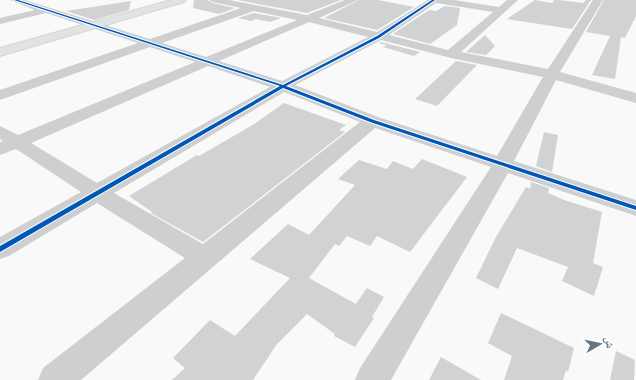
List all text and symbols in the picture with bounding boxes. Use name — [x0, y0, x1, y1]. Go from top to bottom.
north arrow — [580, 324, 620, 364]
text: ش — [601, 336, 618, 350]

